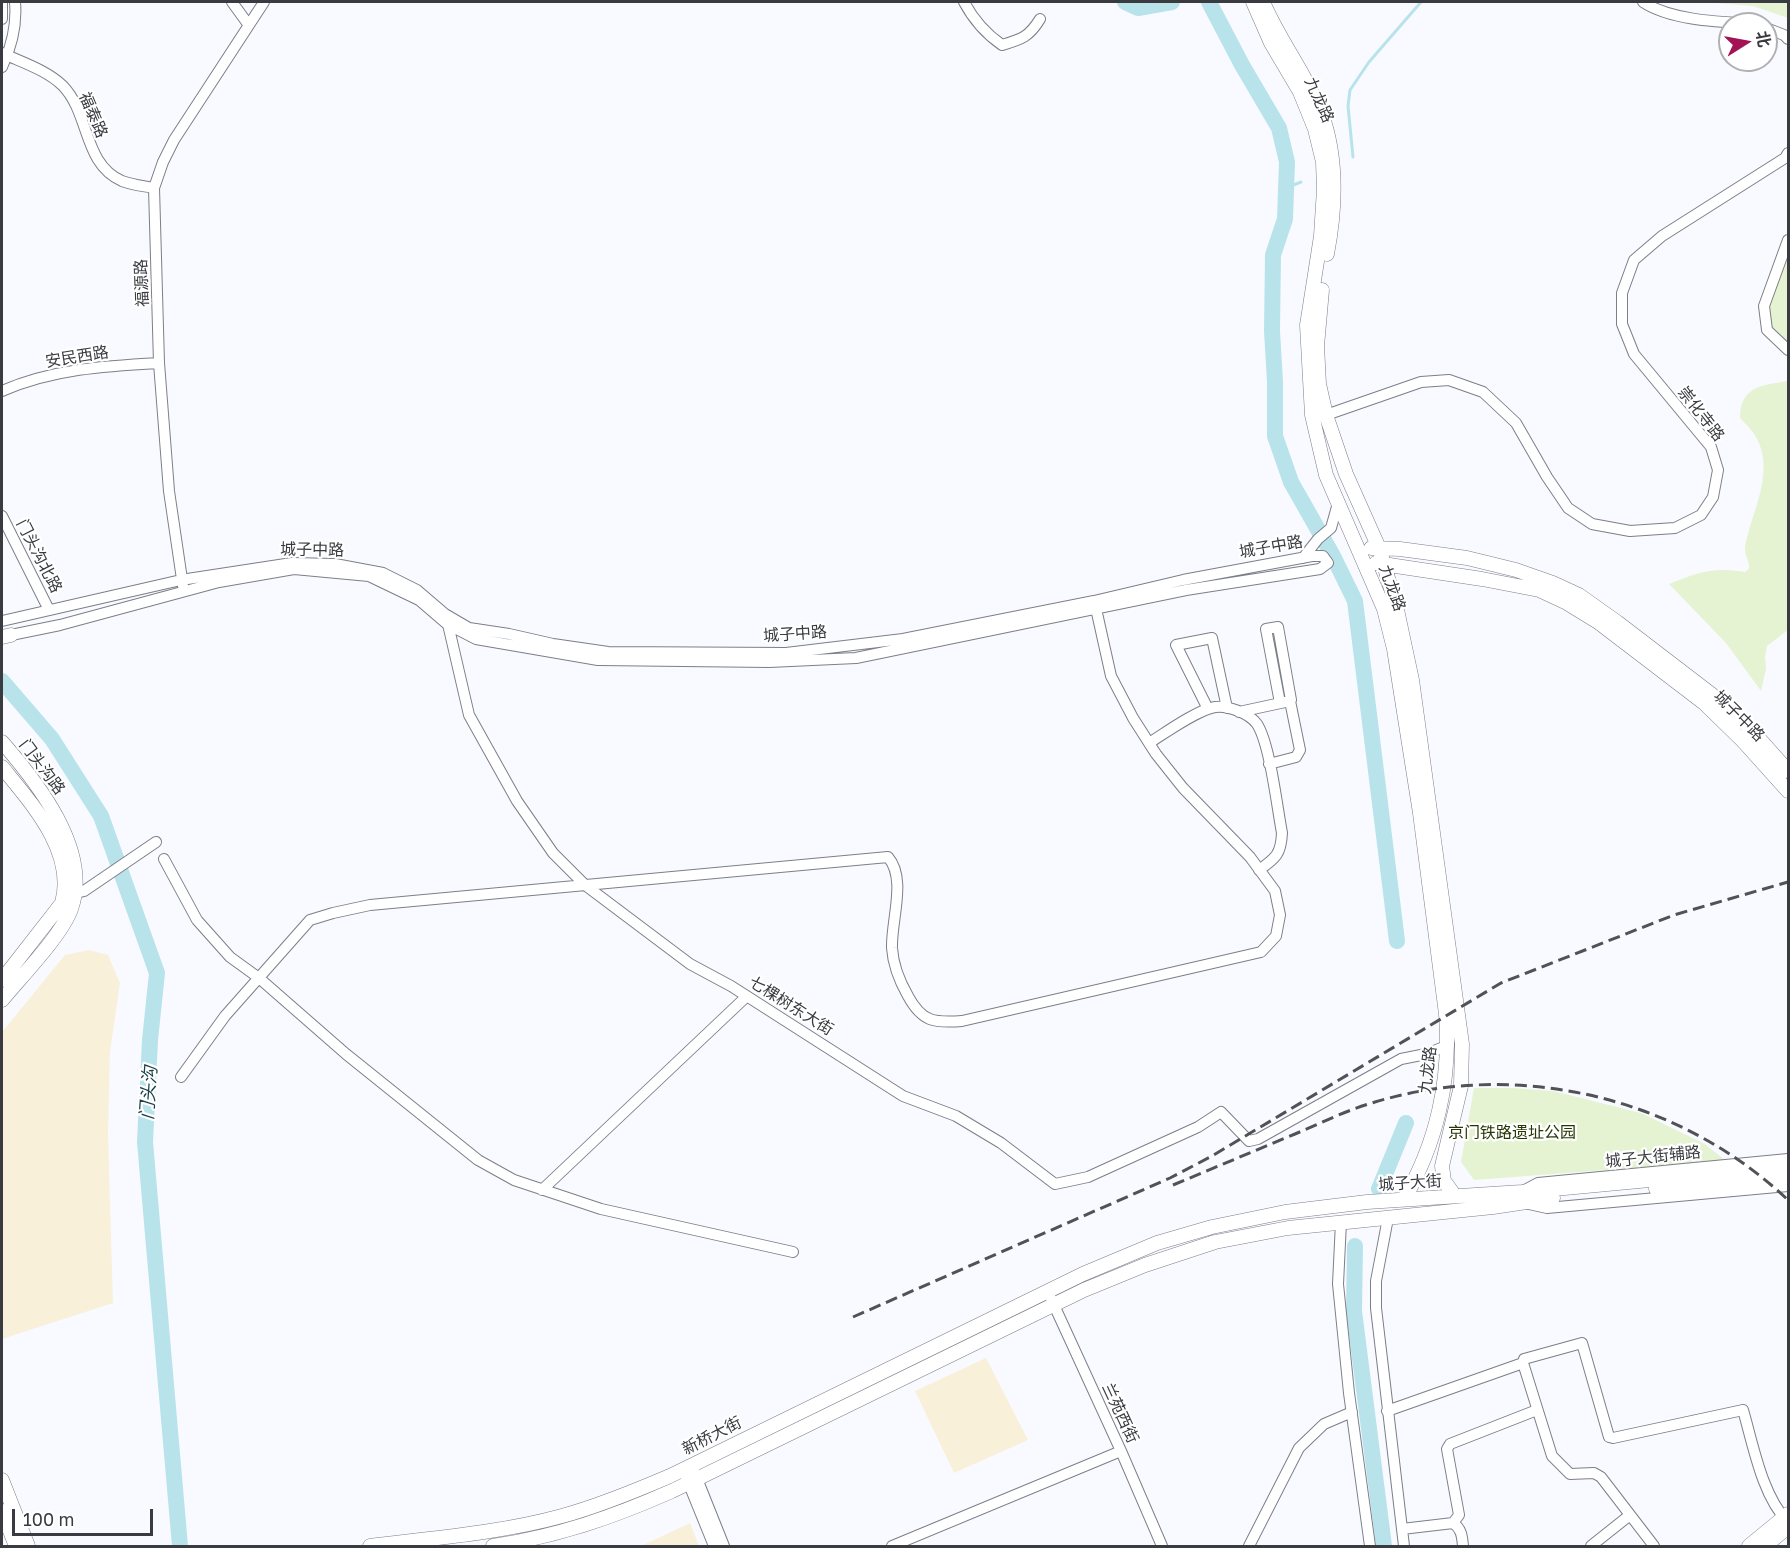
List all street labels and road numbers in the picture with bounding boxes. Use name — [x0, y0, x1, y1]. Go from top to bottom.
street label: 九龙路 — [1300, 74, 1338, 126]
street label: 福泰路 — [75, 89, 111, 141]
street label: 福源路 — [132, 259, 152, 307]
street label: 安民西路 — [44, 343, 110, 371]
street label: 崇化寺路 — [1674, 383, 1728, 445]
street label: 门头沟北路 — [12, 516, 66, 596]
street label: 城子中路 — [1238, 532, 1304, 562]
street label: 城子中路 — [280, 540, 344, 560]
street label: 九龙路 — [1375, 562, 1409, 614]
street label: 城子中路 — [762, 622, 828, 646]
street label: 城子中路 — [1710, 687, 1768, 745]
street label: 门头沟路 — [15, 736, 69, 798]
street label: 七棵树东大街 — [745, 972, 837, 1040]
street label: 九龙路 — [1416, 1045, 1440, 1095]
street label: 城子大街辅路 — [1604, 1142, 1702, 1172]
street label: 城子大街 — [1377, 1171, 1443, 1195]
street label: 兰苑西街 — [1098, 1380, 1142, 1446]
street label: 新桥大街 — [679, 1413, 745, 1459]

